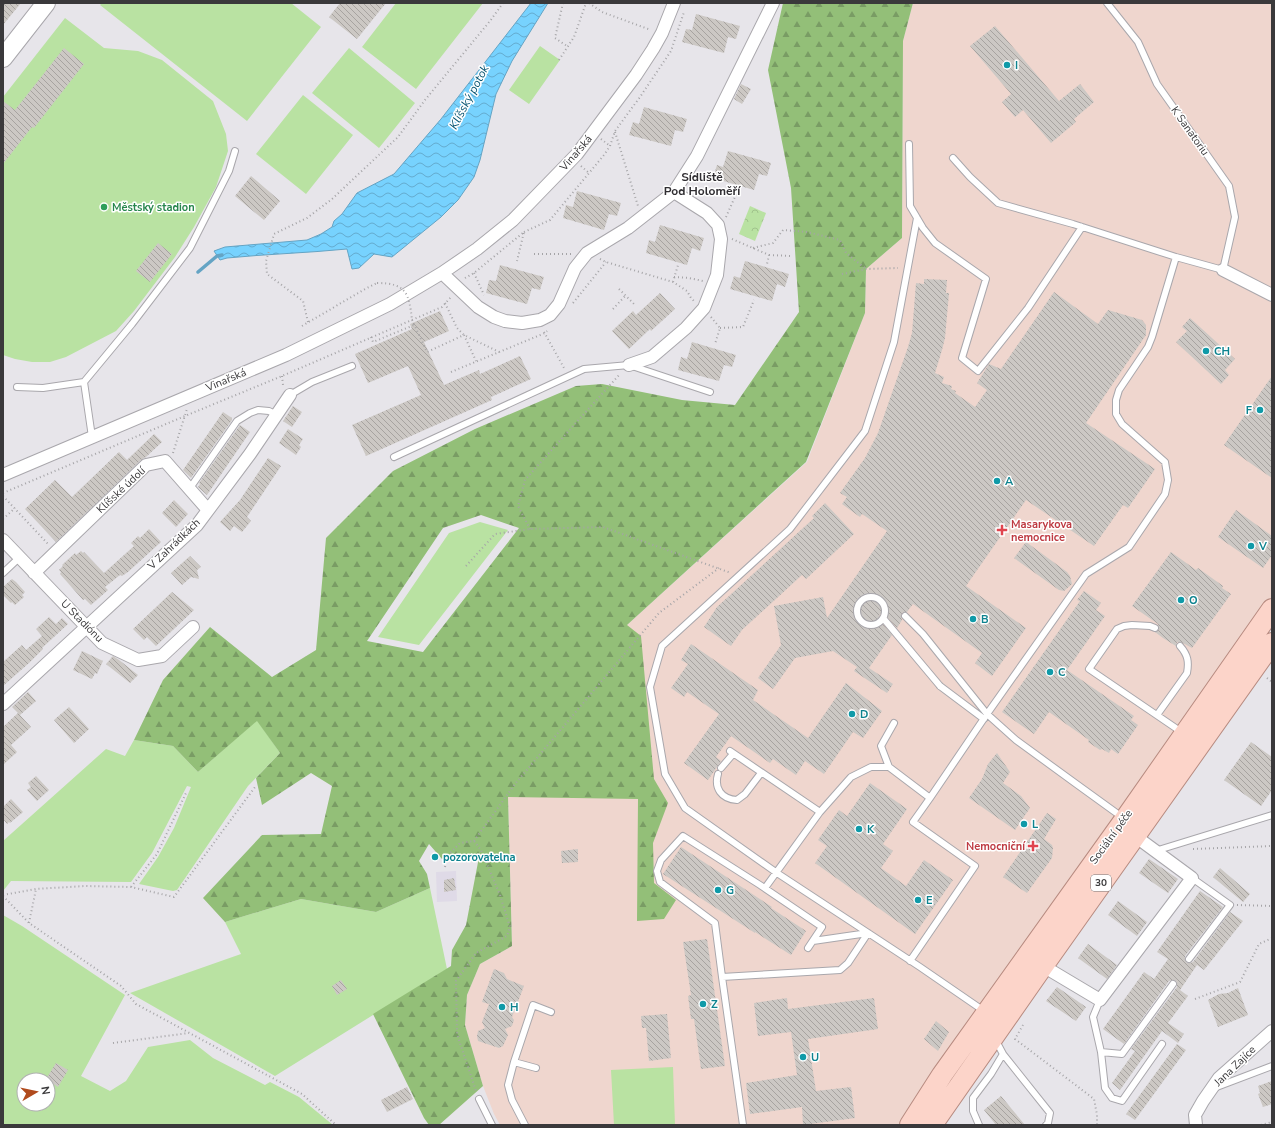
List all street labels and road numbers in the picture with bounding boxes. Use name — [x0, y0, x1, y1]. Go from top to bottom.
street label: K Sanatoriu — [1168, 103, 1212, 159]
street label: Vinařská — [556, 132, 596, 175]
street label: Vinařská — [203, 365, 249, 396]
street label: Klíšské údolí — [93, 462, 150, 517]
street label: V Zahrádkách — [144, 515, 204, 574]
street label: U Stadiónu — [57, 596, 107, 646]
street label: Sociální péče — [1086, 806, 1136, 867]
road number: 30 — [1091, 875, 1111, 891]
street label: Jana Zajíce — [1210, 1042, 1259, 1090]

